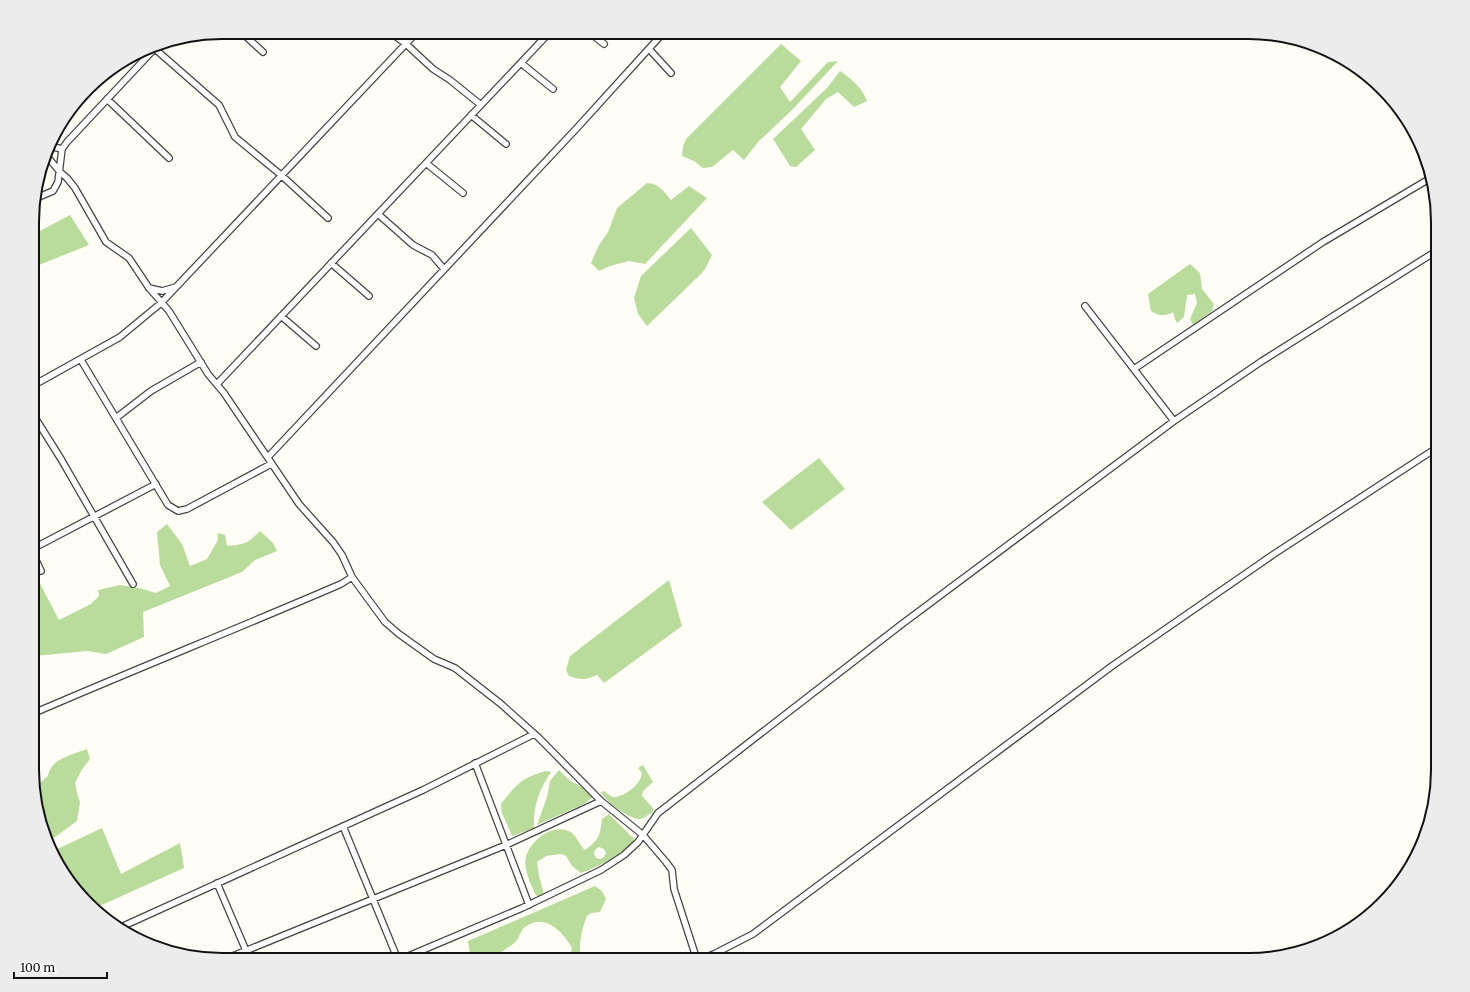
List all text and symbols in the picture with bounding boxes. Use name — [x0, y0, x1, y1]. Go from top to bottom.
scale bar — [14, 954, 107, 980]
text: 100 m — [20, 960, 55, 975]

